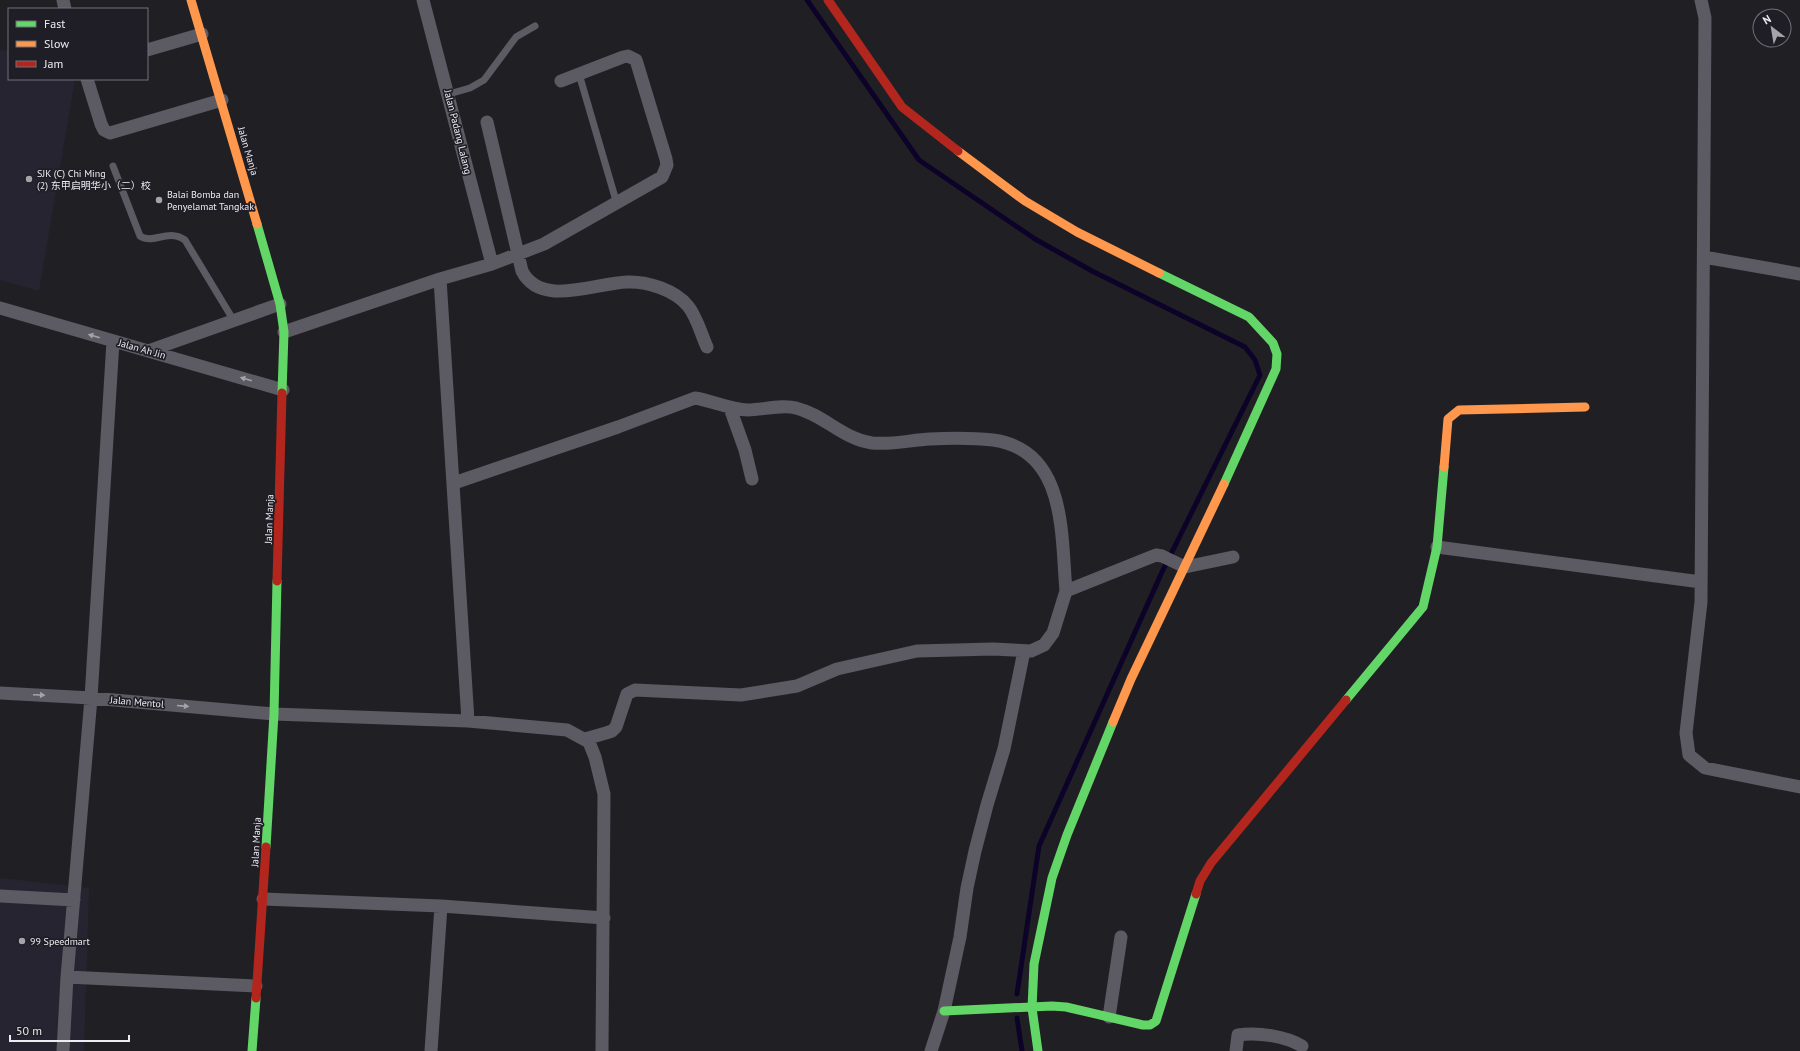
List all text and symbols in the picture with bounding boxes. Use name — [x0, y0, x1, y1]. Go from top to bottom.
legend — [8, 8, 148, 80]
north arrow — [1752, 8, 1792, 48]
text: N — [1760, 12, 1774, 27]
text: Fast — [44, 16, 65, 31]
text: Slow — [44, 36, 69, 51]
text: Jam — [43, 56, 63, 71]
street label: Jalan Padang Lalang — [441, 87, 475, 176]
street label: Jalan Manja — [235, 124, 261, 177]
place label: SJK (C) Chi Ming (2) 东甲启明华小（二）校 — [37, 167, 151, 192]
marker: SJK (C) Chi Ming (2) 东甲启明华小（二）校 — [24, 174, 34, 184]
place label: Balai Bomba dan Penyelamat Tangkak — [167, 188, 254, 213]
marker: Balai Bomba dan Penyelamat Tangkak — [154, 195, 164, 205]
one-way arrow — [88, 333, 100, 339]
street label: Jalan Ah Jin — [116, 336, 167, 362]
one-way arrow — [240, 376, 252, 382]
street label: Jalan Manja — [262, 494, 276, 545]
one-way arrow — [33, 692, 45, 699]
street label: Jalan Mentol — [109, 693, 164, 711]
one-way arrow — [176, 703, 189, 709]
street label: Jalan Manja — [248, 817, 264, 868]
place label: 99 Speedmart — [30, 935, 90, 948]
marker: 99 Speedmart — [17, 936, 27, 946]
scale bar — [10, 1017, 129, 1043]
text: 50 m — [16, 1023, 42, 1038]

